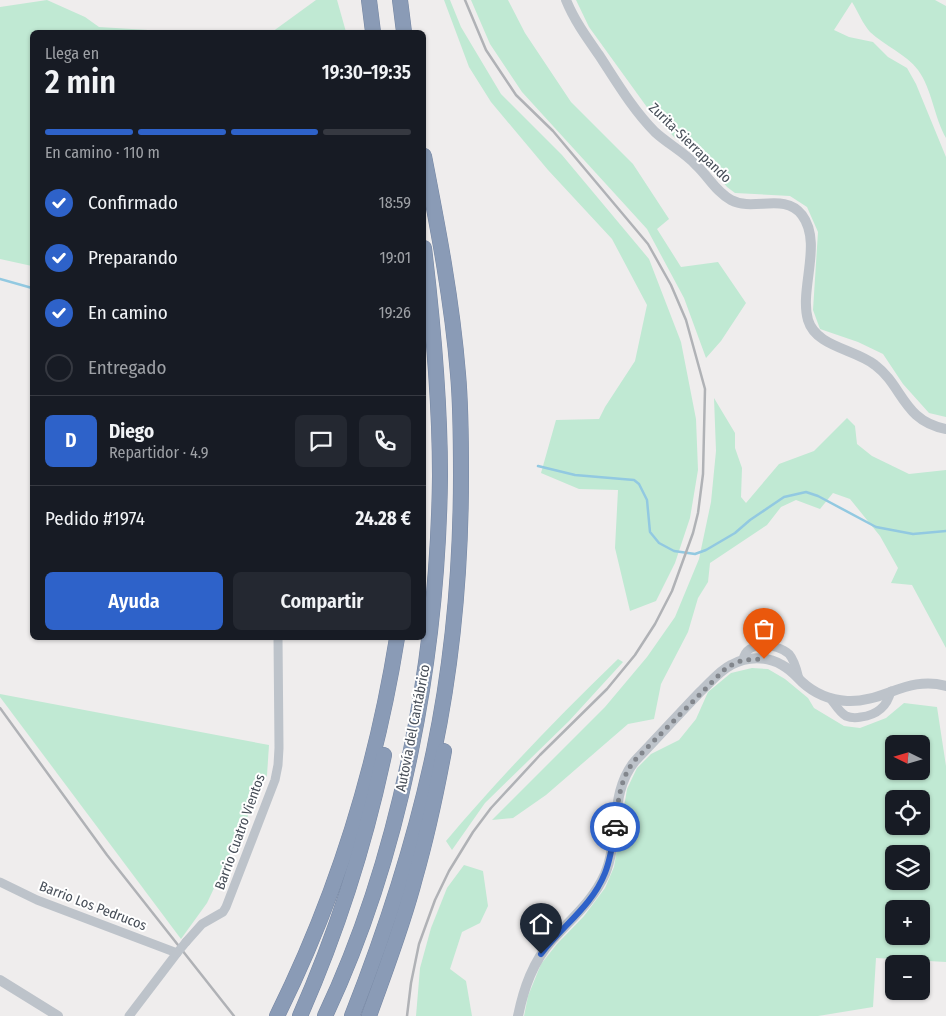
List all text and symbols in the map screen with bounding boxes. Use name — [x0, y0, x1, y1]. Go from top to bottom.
text: Llega en — [45, 44, 99, 63]
text: 19:30–19:35 — [322, 61, 411, 84]
text: 2 min — [45, 63, 116, 101]
street label: Zurita-Sierrapando — [645, 99, 735, 187]
text: En camino · 110 m — [45, 143, 160, 162]
icon: check — [45, 189, 73, 217]
text: Confirmado — [88, 191, 178, 214]
text: 18:59 — [378, 193, 411, 212]
icon: check — [45, 244, 73, 272]
text: Preparando — [88, 246, 178, 269]
text: 19:01 — [379, 248, 411, 267]
icon: check — [45, 299, 73, 327]
text: En camino — [88, 301, 168, 324]
text: 19:26 — [379, 303, 411, 322]
text: Entregado — [88, 356, 167, 379]
button: chat — [295, 415, 347, 467]
button: phone — [359, 415, 411, 467]
text: Diego — [109, 420, 154, 443]
text: D — [65, 429, 77, 452]
text: Repartidor · 4.9 — [109, 443, 208, 462]
text: Pedido #1974 — [45, 507, 145, 530]
text: 24.28 € — [356, 507, 411, 530]
button: Ayuda — [45, 572, 223, 630]
button: Compartir — [233, 572, 411, 630]
pin — [743, 608, 785, 659]
icon: bag — [750, 615, 778, 643]
street label: Autovía del Cantábrico — [392, 663, 434, 793]
north arrow — [885, 735, 930, 780]
map controls — [885, 735, 930, 1000]
street label: Barrio Cuatro Vientos — [211, 772, 269, 892]
button: locate — [885, 790, 930, 835]
courier — [590, 802, 640, 852]
icon: car — [601, 813, 629, 841]
button: layers — [885, 845, 930, 890]
street label: Barrio Los Pedrucos — [37, 878, 149, 934]
button: + — [885, 900, 930, 945]
pin — [520, 903, 562, 954]
icon: home — [527, 910, 555, 938]
button: − — [885, 955, 930, 1000]

